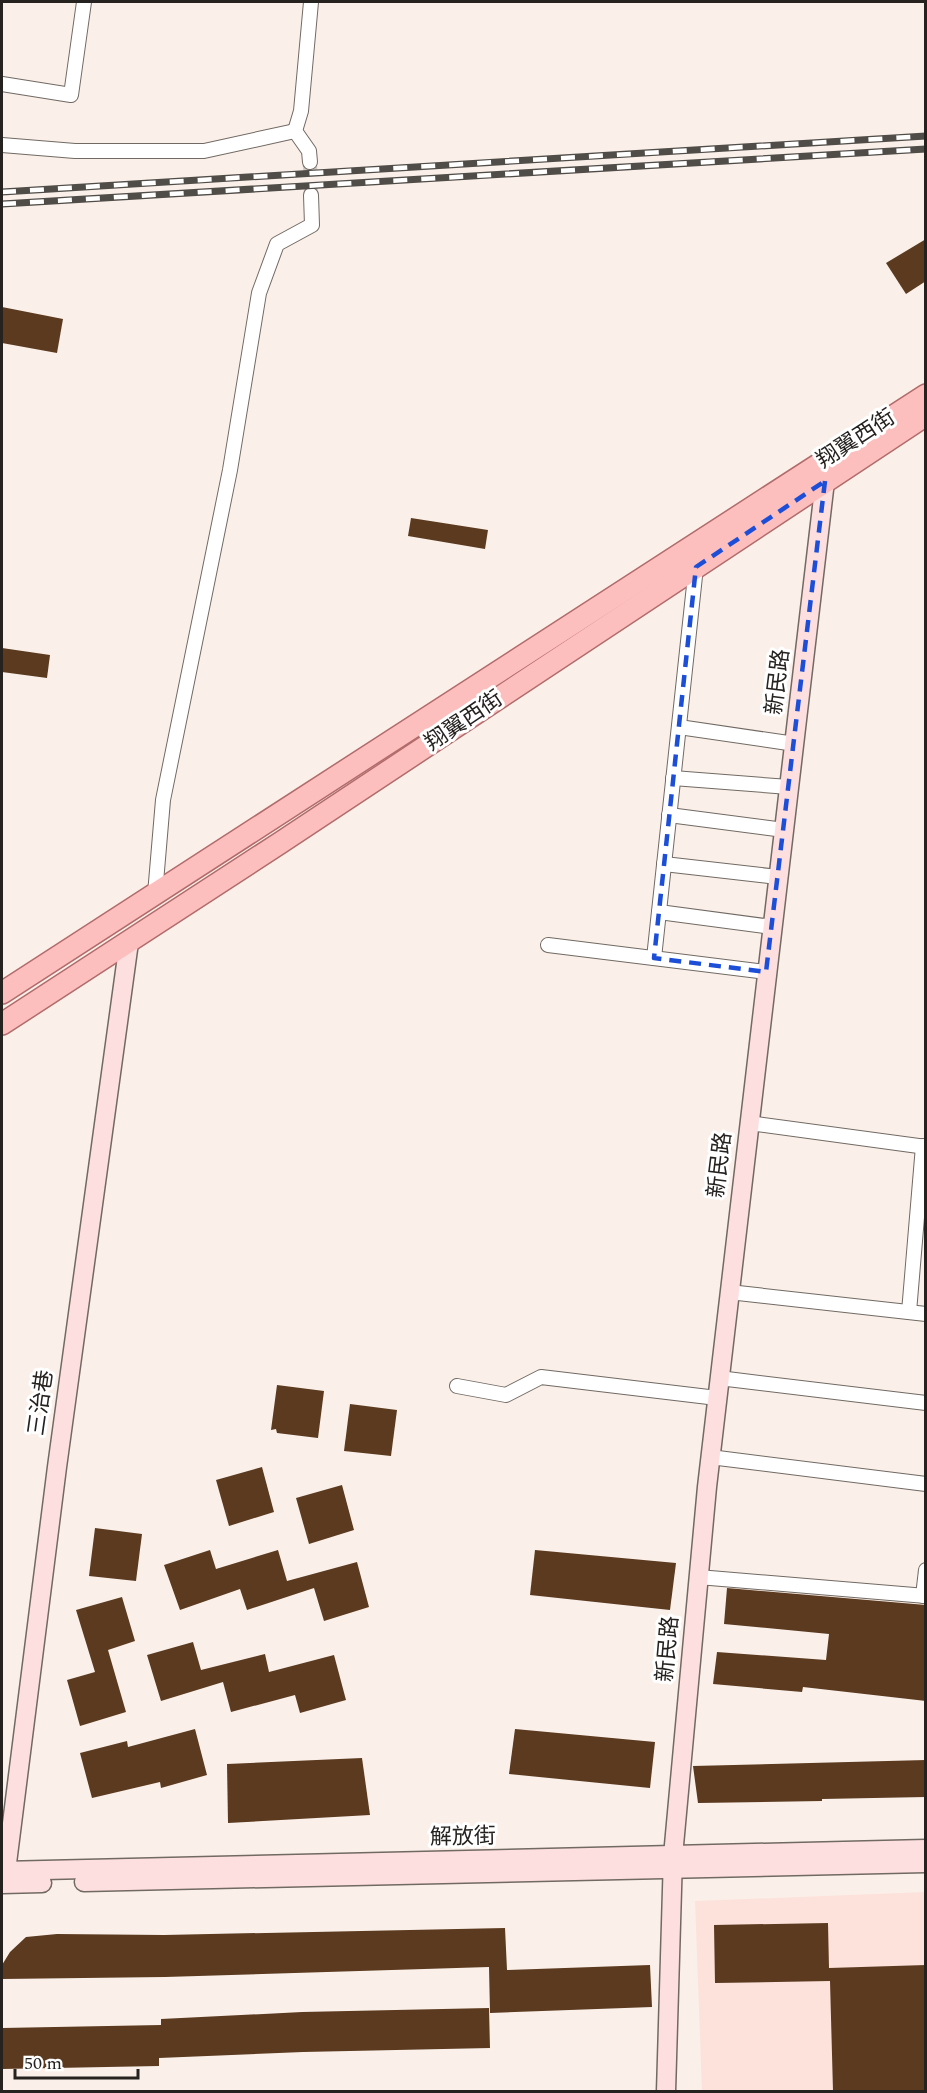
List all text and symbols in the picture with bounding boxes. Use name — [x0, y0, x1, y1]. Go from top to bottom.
street label: 翔翼西街 — [810, 401, 902, 477]
street label: 新民路 — [758, 647, 798, 717]
street label: 翔翼西街 — [418, 683, 510, 759]
street label: 新民路 — [700, 1130, 740, 1200]
street label: 三治巷 — [20, 1368, 62, 1438]
street label: 新民路 — [649, 1615, 687, 1683]
street label: 解放街 — [430, 1820, 496, 1854]
scale bar — [15, 2042, 138, 2080]
text: 50 m — [24, 2050, 62, 2077]

